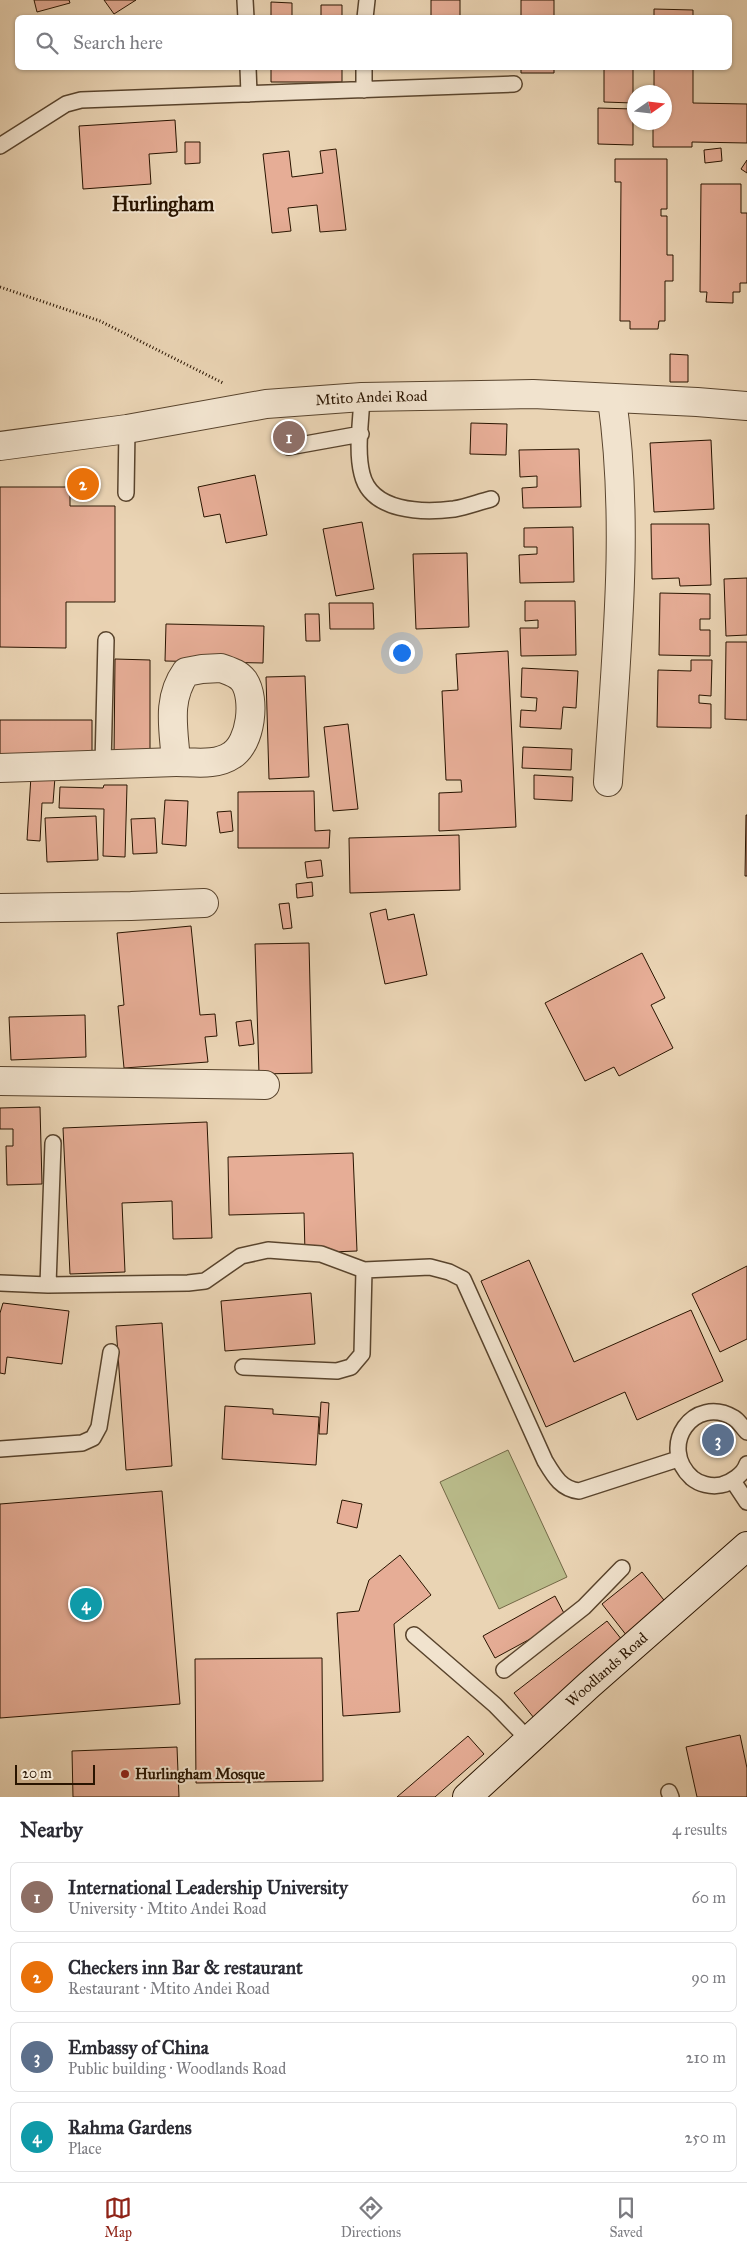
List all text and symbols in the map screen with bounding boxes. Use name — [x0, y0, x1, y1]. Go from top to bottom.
search box — [15, 15, 732, 70]
icon: search — [33, 29, 61, 57]
text: Search here — [73, 31, 163, 54]
north arrow — [627, 85, 672, 130]
district label: Hurlingham — [112, 192, 214, 217]
street label: Mtito Andei Road — [315, 387, 428, 409]
pin: 1 — [273, 418, 305, 456]
pin: 2 — [67, 465, 99, 503]
your location — [389, 640, 415, 666]
pin: 3 — [702, 1421, 734, 1459]
pin: 4 — [70, 1585, 102, 1623]
street label: Woodlands Road — [562, 1628, 652, 1711]
scale bar — [15, 1762, 95, 1785]
text: 20 m — [22, 1765, 52, 1782]
place label: Hurlingham Mosque — [135, 1765, 266, 1784]
marker: Hurlingham Mosque — [119, 1768, 131, 1780]
text: Nearby — [20, 1817, 83, 1843]
text: 4 results — [672, 1820, 727, 1839]
text: International Leadership University — [68, 1876, 348, 1899]
text: 1 — [34, 1888, 40, 1907]
text: 60 m — [692, 1888, 726, 1907]
text: University · Mtito Andei Road — [68, 1899, 267, 1918]
text: Checkers inn Bar & restaurant — [68, 1956, 303, 1979]
text: 2 — [33, 1968, 41, 1987]
text: 90 m — [691, 1968, 726, 1987]
text: Restaurant · Mtito Andei Road — [68, 1979, 270, 1998]
text: Embassy of China — [68, 2036, 209, 2059]
text: 3 — [34, 2048, 40, 2067]
text: 210 m — [686, 2048, 726, 2067]
text: Public building · Woodlands Road — [68, 2059, 286, 2078]
text: Rahma Gardens — [68, 2116, 192, 2139]
text: 4 — [33, 2128, 41, 2147]
text: 250 m — [685, 2128, 726, 2147]
text: Place — [68, 2139, 102, 2158]
tab: Map — [104, 2194, 132, 2241]
tab: Directions — [341, 2194, 401, 2241]
tab: Saved — [610, 2194, 643, 2241]

